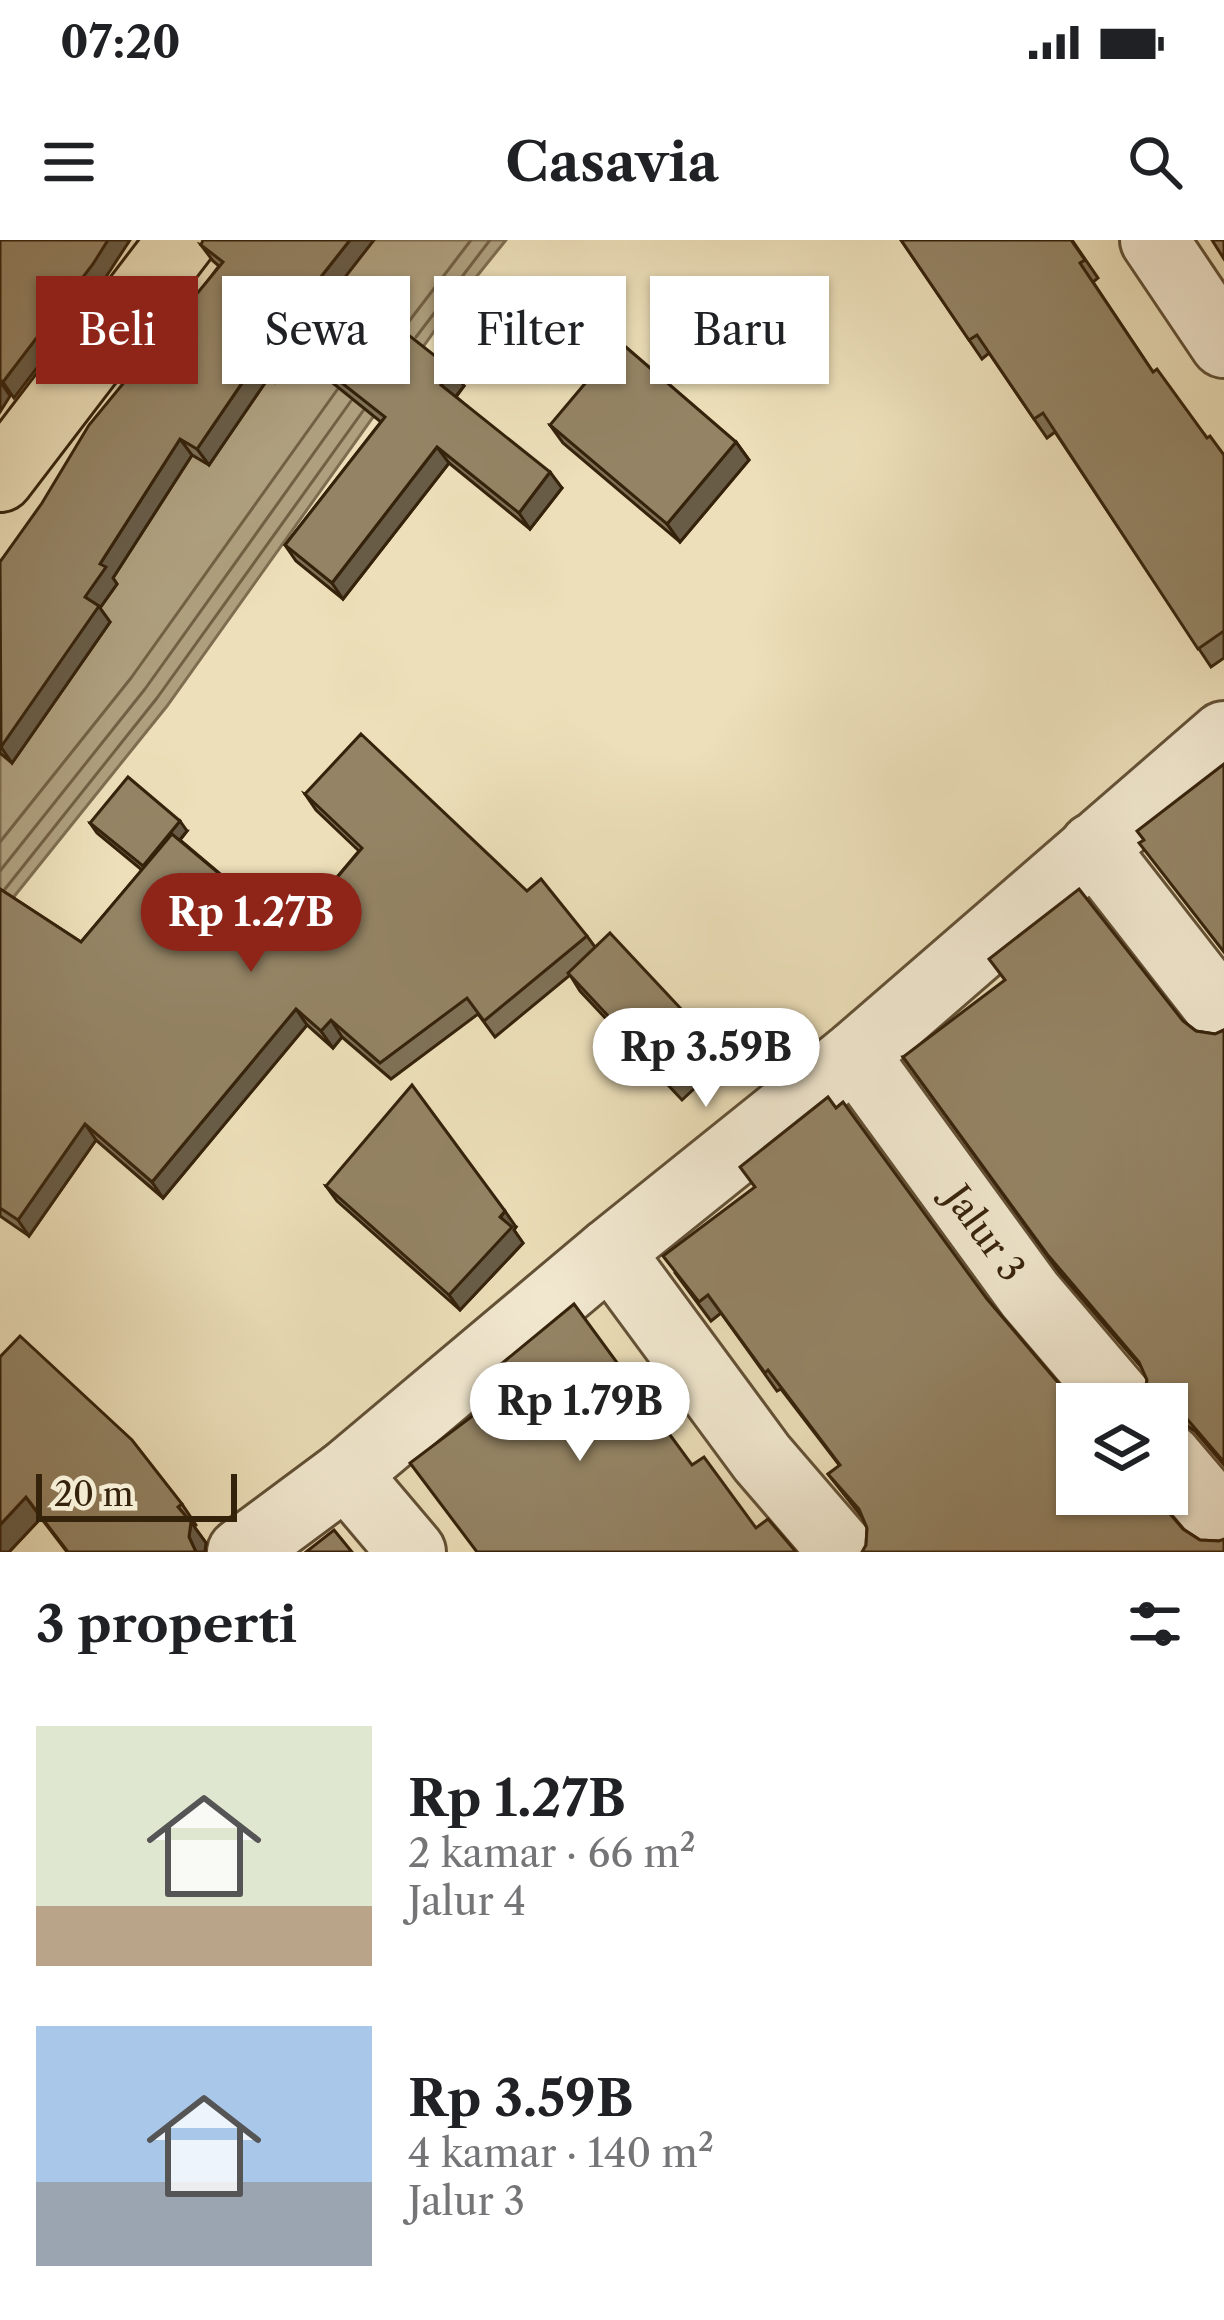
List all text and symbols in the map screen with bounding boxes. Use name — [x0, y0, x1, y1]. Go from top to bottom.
text: 07:20 — [60, 14, 181, 70]
icon: menu — [36, 129, 102, 195]
text: Casavia — [505, 129, 719, 195]
icon: search — [1122, 129, 1188, 195]
chip: Beli — [36, 276, 198, 384]
chip: Sewa — [222, 276, 410, 384]
chip: Filter — [434, 276, 626, 384]
chip: Baru — [650, 276, 829, 384]
pin: Rp 1.27B — [127, 873, 375, 975]
text: Rp 1.27B — [168, 888, 334, 936]
pin: Rp 3.59B — [582, 1008, 830, 1110]
text: Rp 3.59B — [620, 1023, 792, 1071]
street label: Jalur 3 — [933, 1172, 1035, 1290]
pin: Rp 1.79B — [456, 1362, 704, 1464]
text: Rp 1.79B — [497, 1377, 663, 1425]
map controls — [1056, 1383, 1188, 1515]
button: layers — [1056, 1383, 1188, 1515]
scale bar — [36, 1468, 237, 1521]
text: 20 m — [54, 1474, 133, 1515]
icon: filters — [1122, 1591, 1188, 1657]
text: 3 properti — [36, 1593, 297, 1655]
text: Rp 1.27B — [408, 1767, 626, 1829]
icon: home — [132, 1774, 276, 1918]
text: 2 kamar · 66 m² — [408, 1829, 696, 1877]
text: Jalur 4 — [408, 1877, 526, 1925]
text: Rp 3.59B — [408, 2067, 634, 2129]
icon: home — [132, 2074, 276, 2218]
text: 4 kamar · 140 m² — [408, 2129, 714, 2177]
text: Jalur 3 — [408, 2177, 525, 2225]

